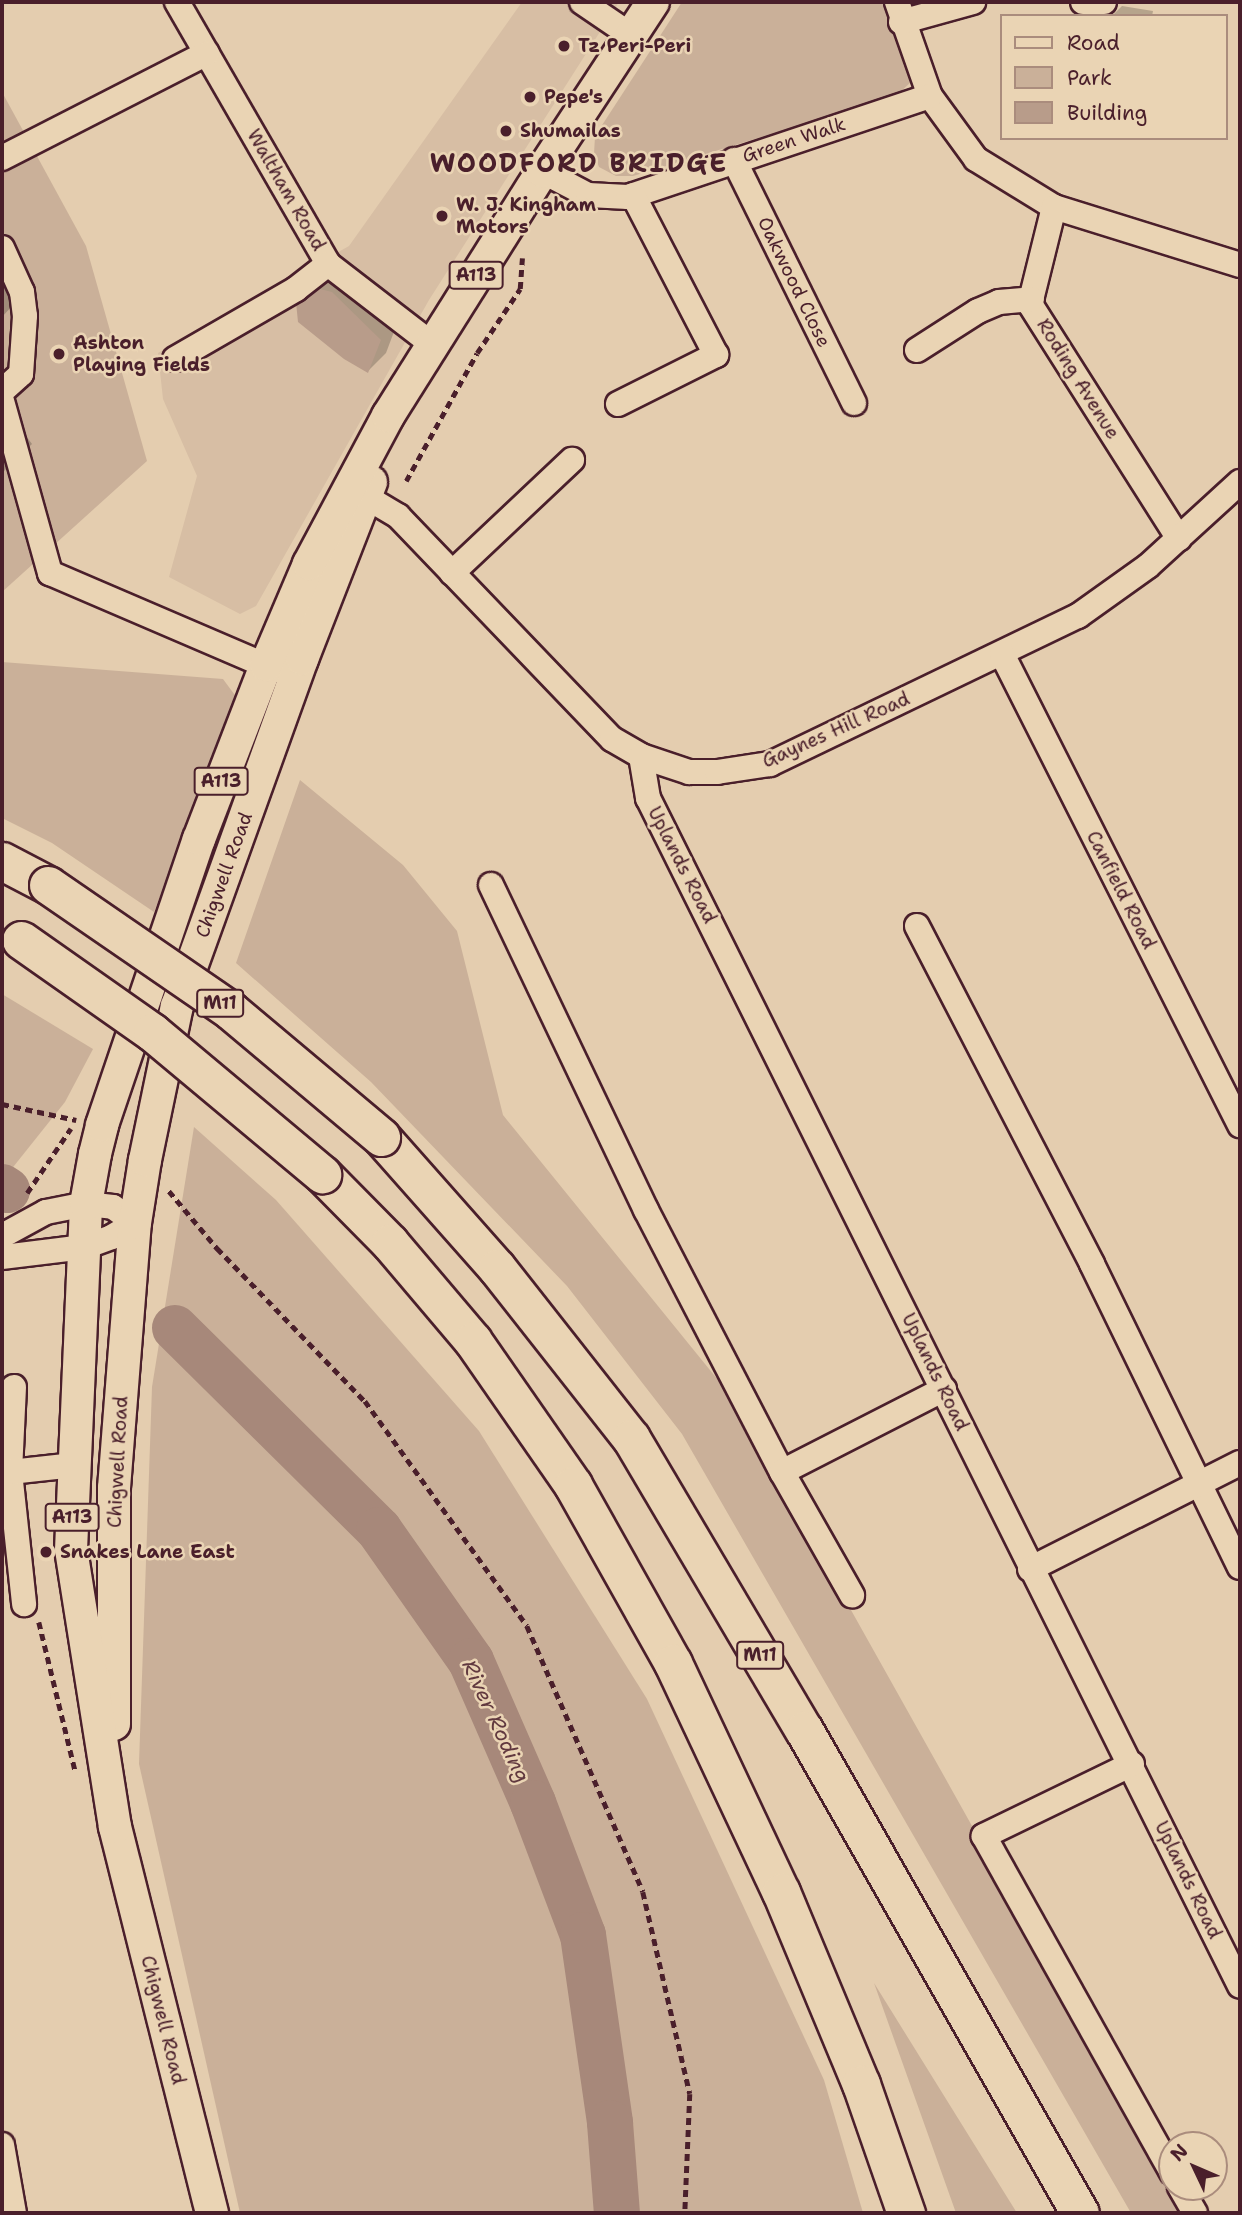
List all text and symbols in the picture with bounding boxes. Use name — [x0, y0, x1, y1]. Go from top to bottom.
legend — [1000, 14, 1228, 140]
text: Road — [1067, 29, 1120, 57]
place label: Tz Peri-Peri — [578, 35, 691, 57]
marker: Tz Peri-Peri — [556, 38, 572, 54]
text: Park — [1067, 64, 1112, 92]
place label: Pepe's — [544, 86, 603, 108]
marker: Pepe's — [522, 89, 538, 105]
text: Building — [1067, 99, 1147, 127]
street label: Green Walk — [739, 113, 849, 167]
place label: Shumailas — [520, 120, 621, 142]
marker: Shumailas — [498, 123, 514, 139]
street label: Waltham Road — [242, 125, 330, 255]
district label: WOODFORD BRIDGE — [432, 147, 726, 179]
place label: W. J. Kingham Motors — [456, 194, 596, 238]
marker: W. J. Kingham Motors — [434, 208, 450, 224]
street label: Oakwood Close — [753, 213, 835, 351]
road number: A113 — [448, 260, 504, 290]
street label: Roding Avenue — [1032, 315, 1124, 443]
place label: Ashton Playing Fields — [73, 332, 210, 376]
marker: Ashton Playing Fields — [51, 346, 67, 362]
street label: Gaynes Hill Road — [759, 687, 913, 773]
road number: A113 — [193, 766, 249, 796]
street label: Uplands Road — [643, 803, 721, 927]
street label: Chigwell Road — [191, 809, 257, 941]
street label: Canfield Road — [1081, 827, 1161, 953]
road number: M11 — [196, 988, 244, 1018]
street label: Uplands Road — [897, 1309, 973, 1435]
street label: Chigwell Road — [103, 1396, 133, 1528]
road number: A113 — [44, 1502, 100, 1532]
place label: Snakes Lane East — [60, 1541, 235, 1563]
marker: Snakes Lane East — [38, 1544, 54, 1560]
road number: M11 — [736, 1640, 784, 1670]
water label: River Roding — [457, 1656, 535, 1786]
street label: Uplands Road — [1150, 1817, 1226, 1943]
street label: Chigwell Road — [136, 1953, 190, 2087]
north arrow — [1158, 2131, 1228, 2201]
text: N — [1165, 2138, 1193, 2167]

